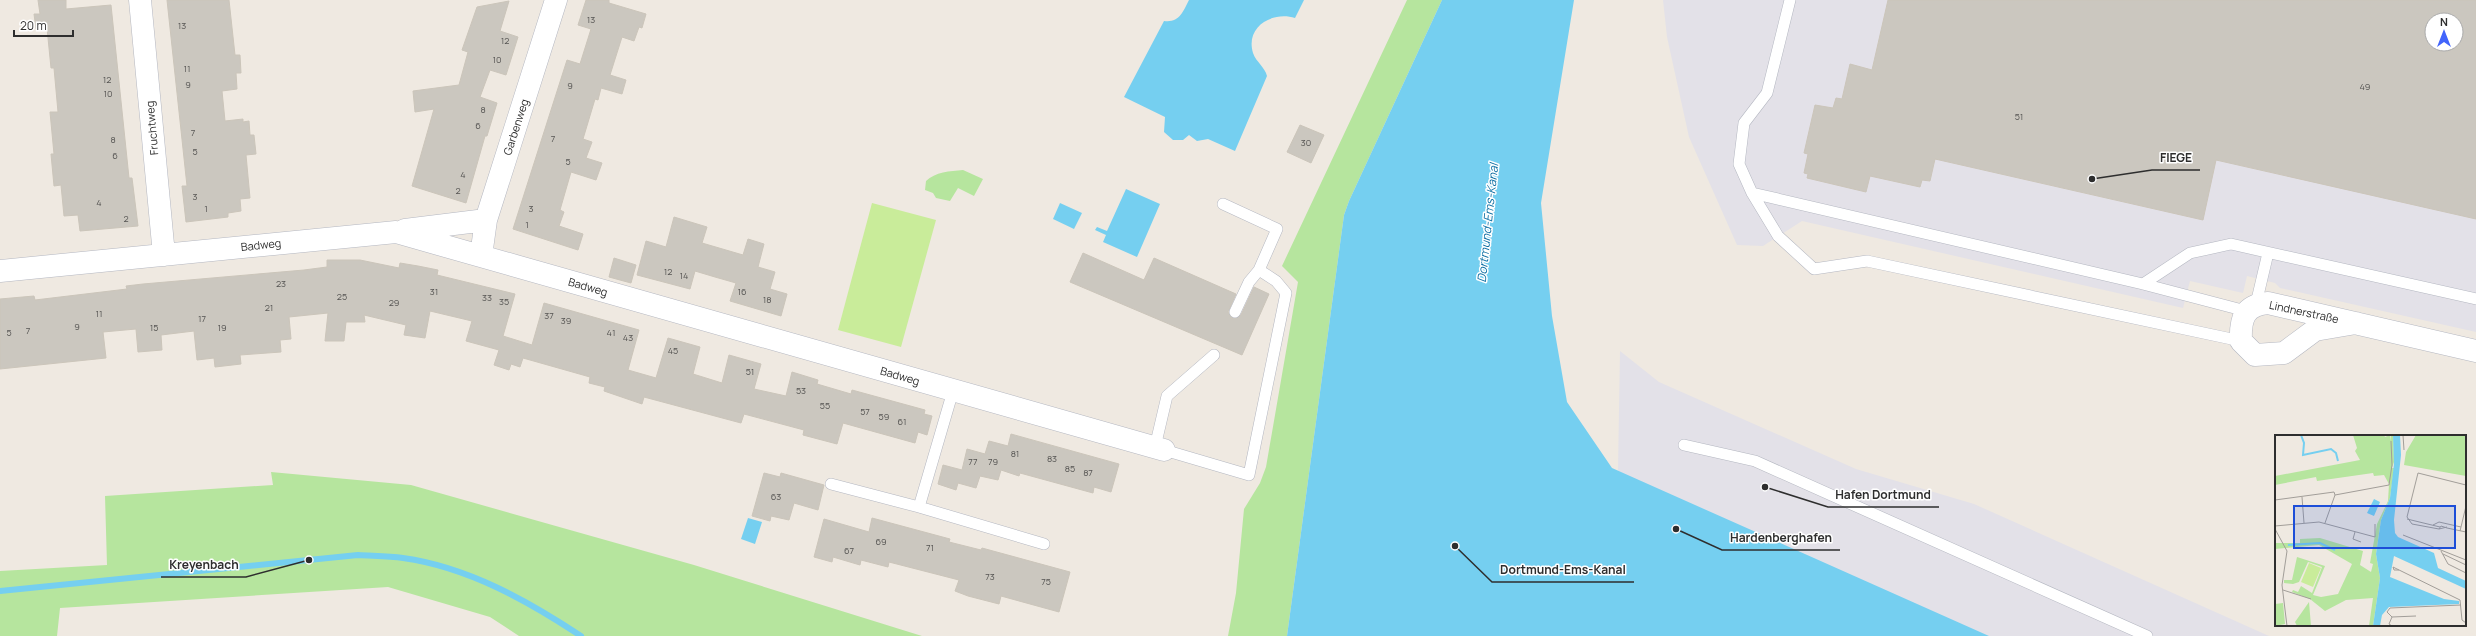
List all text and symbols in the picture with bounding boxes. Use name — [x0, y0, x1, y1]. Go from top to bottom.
scale bar — [14, 12, 73, 38]
north arrow — [2424, 12, 2464, 52]
house number: 13 — [587, 13, 595, 26]
text: N — [2440, 14, 2448, 29]
text: 20 m — [20, 17, 47, 34]
house number: 13 — [178, 19, 186, 32]
house number: 12 — [501, 34, 509, 47]
house number: 10 — [493, 53, 502, 66]
house number: 11 — [183, 62, 191, 75]
house number: 12 — [103, 73, 111, 86]
house number: 9 — [185, 78, 191, 91]
house number: 9 — [567, 79, 573, 92]
house number: 49 — [2360, 80, 2370, 93]
house number: 10 — [104, 87, 113, 100]
street label: Garbenweg — [499, 97, 532, 157]
street label: Fruchtweg — [142, 100, 161, 156]
house number: 8 — [480, 103, 486, 116]
house number: 51 — [2015, 110, 2023, 123]
house number: 6 — [475, 119, 481, 132]
house number: 7 — [191, 126, 196, 139]
house number: 7 — [551, 132, 556, 145]
house number: 8 — [110, 133, 116, 146]
house number: 30 — [1301, 136, 1311, 149]
house number: 5 — [192, 145, 198, 158]
callout: FIEGE — [2152, 146, 2200, 170]
house number: 6 — [112, 149, 118, 162]
text: FIEGE — [2160, 149, 2192, 166]
house number: 5 — [565, 155, 571, 168]
water label: Dortmund-Ems-Kanal — [1473, 160, 1502, 283]
house number: 4 — [460, 168, 466, 181]
house number: 2 — [455, 184, 461, 197]
house number: 3 — [193, 190, 198, 203]
house number: 4 — [96, 196, 102, 209]
house number: 1 — [204, 202, 208, 215]
house number: 3 — [529, 202, 534, 215]
house number: 2 — [123, 212, 129, 225]
house number: 1 — [525, 218, 529, 231]
street label: Badweg — [240, 235, 282, 254]
house number: 12 — [664, 265, 672, 278]
house number: 14 — [680, 269, 688, 282]
street label: Badweg — [567, 274, 610, 299]
house number: 23 — [276, 277, 286, 290]
house number: 31 — [430, 285, 438, 298]
house number: 16 — [737, 285, 747, 298]
house number: 25 — [337, 290, 347, 303]
house number: 33 — [482, 291, 492, 304]
house number: 18 — [763, 293, 771, 306]
house number: 35 — [499, 295, 509, 308]
house number: 29 — [389, 296, 399, 309]
street label: Lindnerstraße — [2268, 297, 2341, 326]
house number: 21 — [265, 301, 273, 314]
house number: 11 — [95, 307, 103, 320]
house number: 37 — [544, 309, 554, 322]
house number: 17 — [198, 312, 206, 325]
house number: 39 — [561, 314, 571, 327]
house number: 9 — [74, 320, 80, 333]
house number: 15 — [150, 321, 158, 334]
house number: 19 — [217, 321, 227, 334]
house number: 7 — [26, 324, 31, 337]
house number: 5 — [6, 326, 12, 339]
house number: 41 — [607, 326, 615, 339]
house number: 43 — [623, 331, 633, 344]
house number: 45 — [668, 344, 678, 357]
street label: Badweg — [879, 363, 922, 388]
house number: 51 — [746, 365, 754, 378]
house number: 53 — [796, 384, 806, 397]
house number: 55 — [820, 399, 830, 412]
house number: 57 — [860, 405, 870, 418]
house number: 59 — [879, 410, 889, 423]
house number: 61 — [898, 415, 906, 428]
inset map — [2275, 435, 2466, 626]
house number: 81 — [1011, 447, 1019, 460]
house number: 83 — [1047, 452, 1057, 465]
house number: 77 — [968, 455, 978, 468]
house number: 79 — [988, 455, 998, 468]
house number: 85 — [1065, 462, 1075, 475]
house number: 87 — [1083, 466, 1093, 479]
callout: Hafen Dortmund — [1828, 483, 1939, 507]
text: Hafen Dortmund — [1835, 486, 1931, 503]
house number: 63 — [771, 490, 781, 503]
callout: Hardenberghafen — [1722, 526, 1840, 550]
text: Hardenberghafen — [1730, 529, 1832, 546]
house number: 69 — [875, 535, 887, 548]
house number: 71 — [926, 541, 934, 554]
house number: 67 — [844, 544, 855, 557]
callout: Kreyenbach — [161, 553, 246, 577]
text: Kreyenbach — [169, 556, 239, 573]
callout: Dortmund-Ems-Kanal — [1492, 558, 1634, 582]
text: Dortmund-Ems-Kanal — [1500, 561, 1626, 578]
house number: 73 — [985, 570, 995, 583]
house number: 75 — [1041, 575, 1051, 588]

